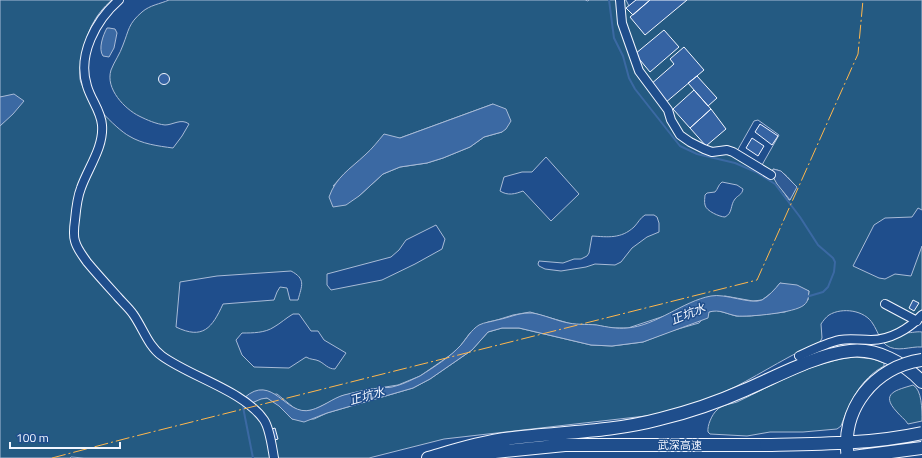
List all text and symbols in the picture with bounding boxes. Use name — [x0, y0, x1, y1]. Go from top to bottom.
water label: 正坑水 — [668, 298, 709, 329]
water label: 正坑水 — [347, 381, 388, 410]
scale bar — [10, 424, 120, 450]
text: 100 m — [16, 428, 49, 447]
street label: 武深高速 — [658, 437, 702, 453]

